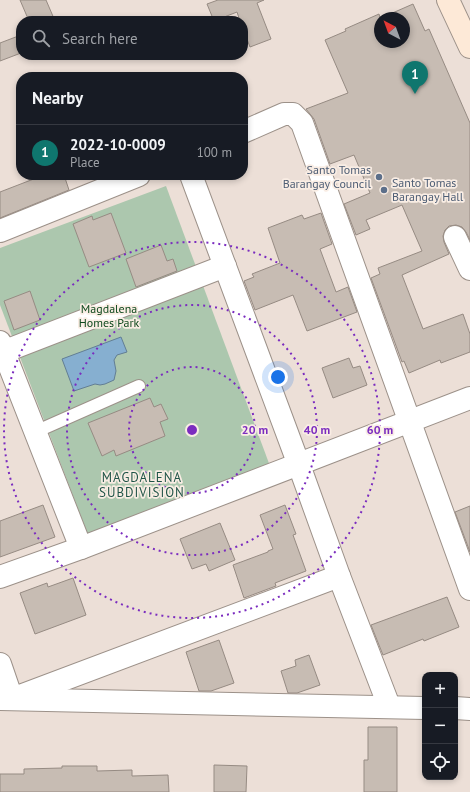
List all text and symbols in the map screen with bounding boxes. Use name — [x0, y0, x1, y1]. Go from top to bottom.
north arrow — [374, 12, 410, 48]
search box — [16, 16, 248, 60]
icon: search — [30, 27, 52, 49]
text: Search here — [62, 29, 138, 48]
pin: 1 — [402, 61, 428, 94]
text: Nearby — [32, 87, 83, 109]
text: 2022-10-0009 — [70, 135, 166, 154]
text: 1 — [41, 144, 49, 161]
text: 100 m — [197, 144, 232, 161]
text: Place — [70, 154, 100, 171]
place label: Santo Tomas Barangay Council — [283, 162, 371, 191]
marker: Santo Tomas Barangay Council — [374, 172, 384, 182]
place label: Santo Tomas Barangay Hall — [392, 175, 464, 204]
marker: Santo Tomas Barangay Hall — [379, 185, 389, 195]
park label: Magdalena Homes Park — [79, 301, 140, 330]
your location — [268, 367, 288, 387]
text: 20 m — [242, 422, 268, 437]
text: 40 m — [304, 422, 330, 437]
text: 60 m — [367, 422, 393, 437]
centre of rings — [185, 423, 199, 437]
district label: MAGDALENA SUBDIVISION — [99, 469, 185, 501]
map controls — [422, 672, 458, 780]
button: + — [422, 672, 458, 708]
button: − — [422, 708, 458, 744]
button: locate — [422, 744, 458, 780]

